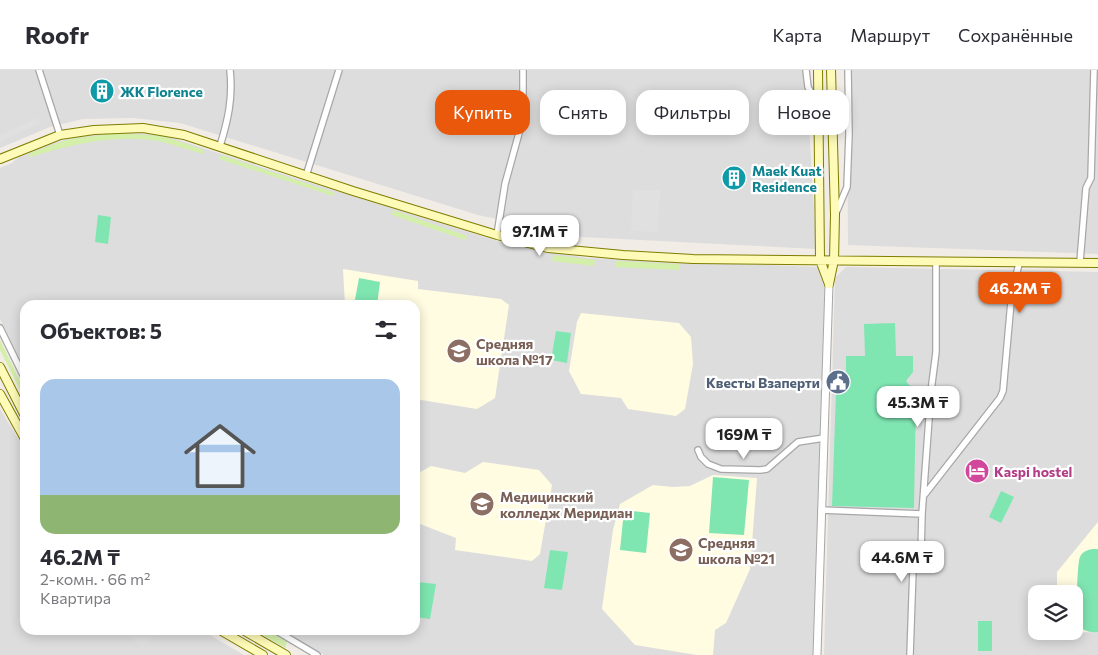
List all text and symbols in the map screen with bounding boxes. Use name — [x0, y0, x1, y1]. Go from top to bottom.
text: Roofr — [25, 20, 89, 49]
text: Карта — [773, 24, 822, 46]
text: Маршрут — [850, 24, 930, 46]
text: Сохранённые — [958, 24, 1073, 46]
building icon: ЖК Florence — [89, 78, 115, 104]
place label: ЖК Florence — [120, 83, 203, 100]
chip: Купить — [435, 90, 530, 135]
chip: Снять — [540, 90, 626, 135]
chip: Фильтры — [636, 90, 749, 135]
chip: Новое — [759, 90, 849, 135]
place label: Maek Kuat Residence — [752, 162, 822, 195]
building icon: Maek Kuat Residence — [721, 165, 747, 191]
pin: 97.1M ₸ — [494, 214, 586, 257]
text: 97.1M ₸ — [512, 221, 568, 240]
pin: 46.2M ₸ — [974, 272, 1066, 314]
text: 46.2M ₸ — [989, 278, 1051, 297]
icon: filters — [372, 316, 400, 344]
text: Объектов: 5 — [40, 318, 162, 343]
place label: Средняя школа №17 — [476, 335, 553, 368]
school or university icon: Средняя школа №17 — [446, 338, 472, 364]
public building icon: Квесты Взаперти — [825, 369, 851, 395]
place label: Квесты Взаперти — [706, 374, 820, 391]
pin: 45.3M ₸ — [872, 386, 964, 428]
text: 45.3M ₸ — [888, 392, 948, 411]
icon: home — [175, 411, 265, 501]
pin: 169M ₸ — [703, 418, 785, 460]
text: 169M ₸ — [716, 424, 772, 443]
hotel icon: Kaspi hostel — [964, 458, 990, 484]
place label: Kaspi hostel — [994, 463, 1072, 480]
place label: Медицинский колледж Меридиан — [500, 488, 633, 521]
school or university icon: Медицинский колледж Меридиан — [469, 491, 495, 517]
place label: Средняя школа №21 — [698, 534, 775, 567]
school or university icon: Средняя школа №21 — [668, 537, 694, 563]
pin: 44.6M ₸ — [856, 540, 948, 583]
text: 46.2M ₸ — [40, 544, 120, 569]
text: 44.6M ₸ — [871, 547, 933, 566]
text: 2-комн. · 66 m² — [40, 569, 150, 588]
map controls — [1028, 585, 1083, 640]
button: layers — [1028, 585, 1083, 640]
text: Квартира — [40, 588, 111, 607]

